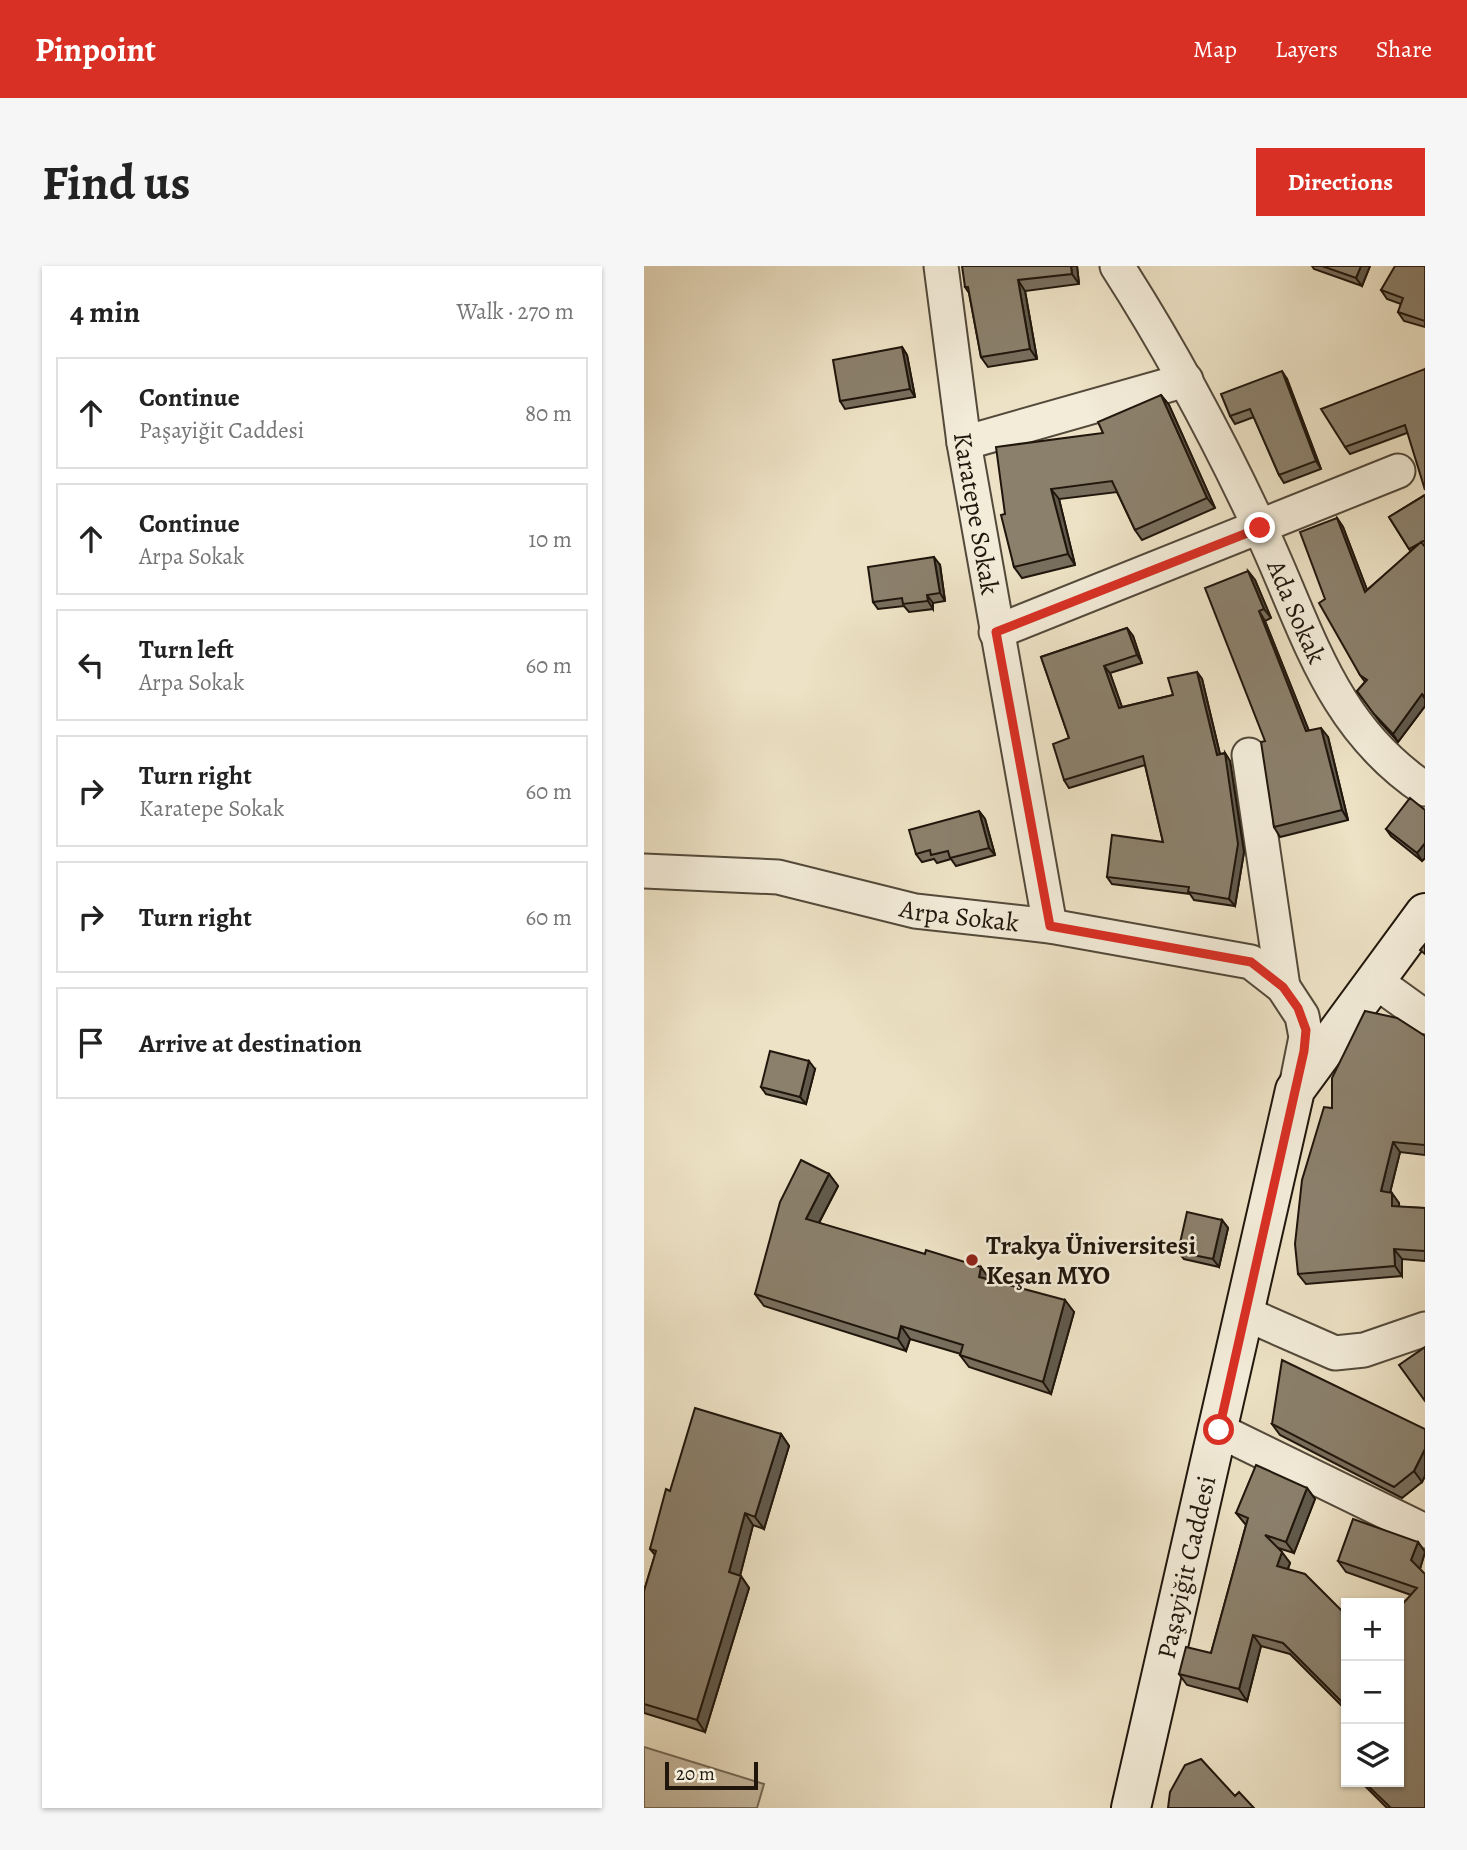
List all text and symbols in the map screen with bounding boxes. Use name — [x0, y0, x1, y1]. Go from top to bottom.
text: Pinpoint — [35, 27, 156, 72]
text: Map — [1193, 33, 1237, 65]
text: Layers — [1275, 33, 1338, 65]
text: Share — [1376, 33, 1432, 65]
button: Directions — [1256, 148, 1425, 216]
text: Find us — [42, 149, 190, 216]
text: 4 min — [70, 292, 140, 332]
text: Walk · 270 m — [456, 296, 574, 327]
text: Continue — [139, 380, 240, 415]
icon: ahead — [72, 394, 110, 432]
text: 80 m — [525, 398, 572, 429]
text: Paşayiğit Caddesi — [139, 415, 304, 446]
street label: Karatepe Sokak — [945, 430, 1008, 598]
text: Continue — [139, 506, 240, 541]
route end — [1244, 512, 1275, 543]
icon: ahead — [72, 520, 110, 558]
text: 10 m — [528, 524, 572, 555]
text: Arpa Sokak — [139, 541, 245, 572]
street label: Ada Sokak — [1258, 554, 1334, 670]
text: Turn left — [139, 632, 234, 667]
icon: left — [72, 646, 110, 684]
text: 60 m — [525, 650, 572, 681]
text: Arpa Sokak — [139, 667, 245, 698]
text: Turn right — [139, 758, 252, 793]
icon: right — [72, 772, 110, 810]
text: 60 m — [525, 776, 572, 807]
text: Karatepe Sokak — [139, 793, 284, 824]
street label: Arpa Sokak — [895, 891, 1021, 940]
icon: right — [72, 898, 110, 936]
text: Turn right — [139, 900, 252, 935]
text: 60 m — [525, 902, 572, 933]
icon: arrive — [72, 1024, 110, 1062]
text: Arrive at destination — [139, 1026, 362, 1061]
place label: Trakya Üniversitesi Keşan MYO — [986, 1228, 1196, 1293]
marker: Trakya Üniversitesi Keşan MYO — [964, 1252, 980, 1268]
route start — [1203, 1414, 1234, 1445]
street label: Paşayiğit Caddesi — [1149, 1472, 1224, 1662]
map controls — [1341, 1598, 1404, 1787]
button: + — [1341, 1598, 1404, 1661]
button: − — [1341, 1661, 1404, 1724]
button: layers — [1341, 1724, 1404, 1787]
scale bar — [665, 1759, 758, 1791]
text: 20 m — [676, 1761, 715, 1787]

